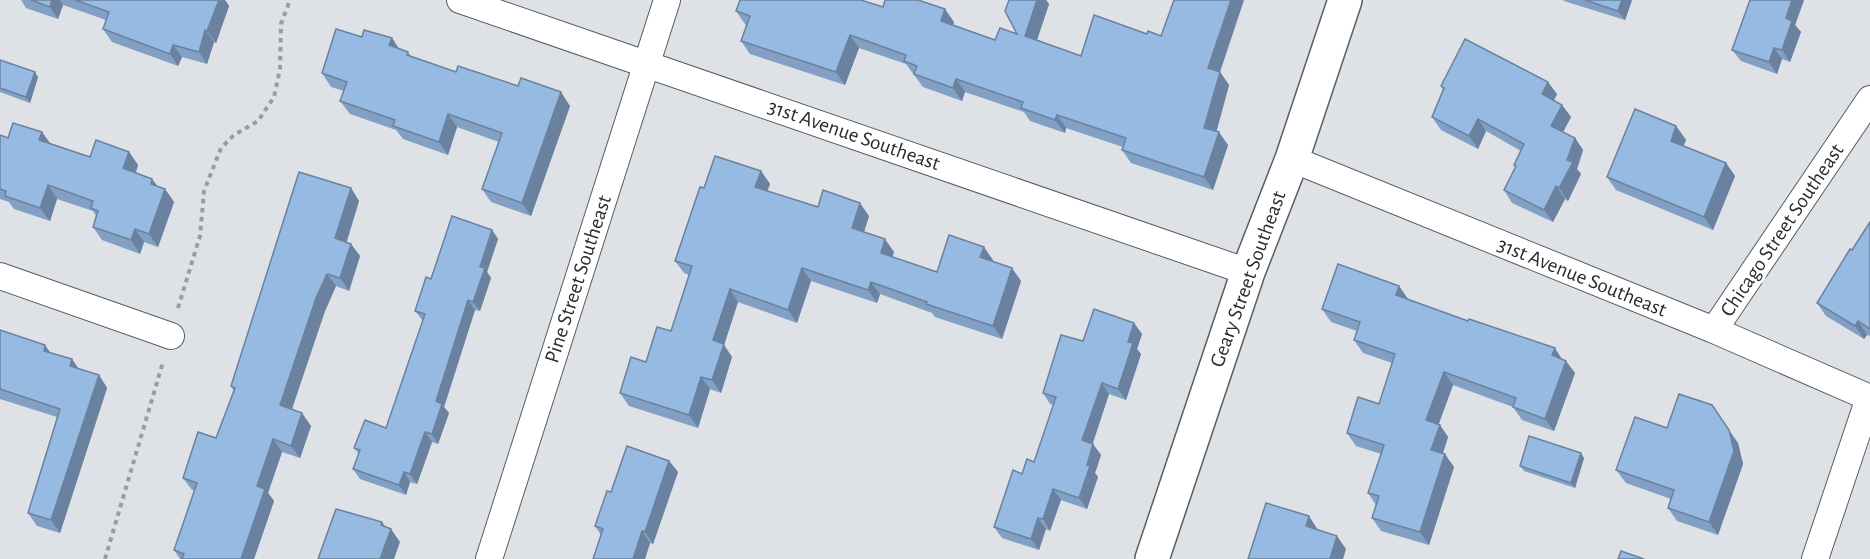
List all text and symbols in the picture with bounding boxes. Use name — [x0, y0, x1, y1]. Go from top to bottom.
street label: 31st Avenue Southeast — [765, 96, 943, 174]
street label: Chicago Street Southeast — [1716, 140, 1848, 320]
street label: Geary Street Southeast — [1206, 188, 1290, 370]
street label: Pine Street Southeast — [541, 192, 615, 365]
street label: 31st Avenue Southeast — [1494, 233, 1670, 321]

